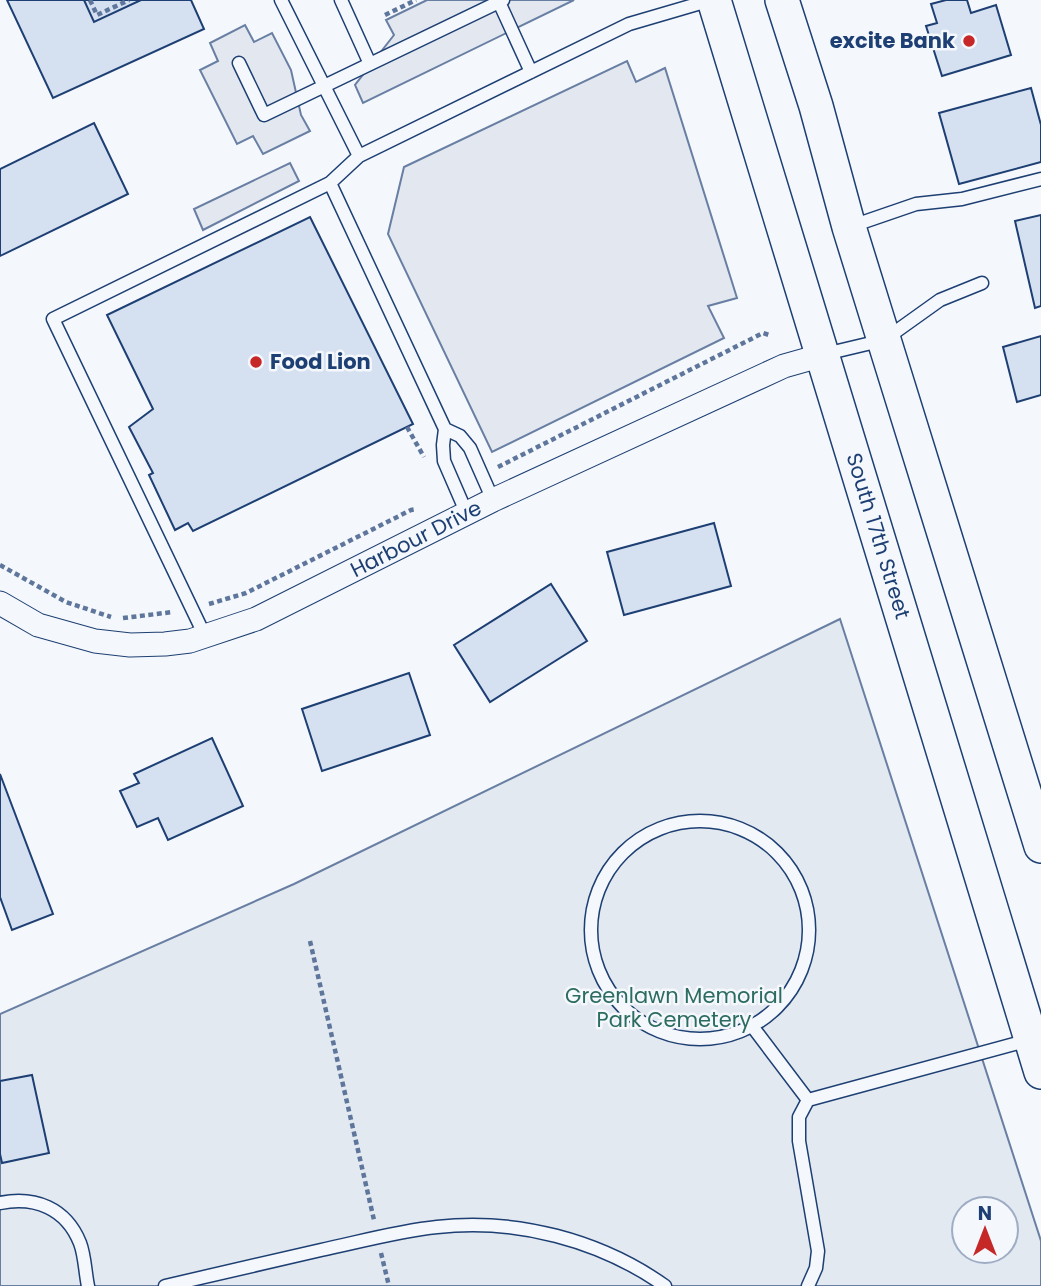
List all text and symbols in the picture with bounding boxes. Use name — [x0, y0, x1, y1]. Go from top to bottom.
place label: excite Bank — [830, 26, 955, 55]
marker: excite Bank — [961, 33, 977, 49]
place label: Food Lion — [270, 347, 371, 376]
marker: Food Lion — [248, 354, 264, 370]
street label: South 17th Street — [839, 449, 918, 622]
street label: Harbour Drive — [345, 493, 486, 584]
park label: Greenlawn Memorial Park Cemetery — [565, 981, 783, 1034]
north arrow — [950, 1195, 1020, 1265]
text: N — [978, 1200, 992, 1227]

